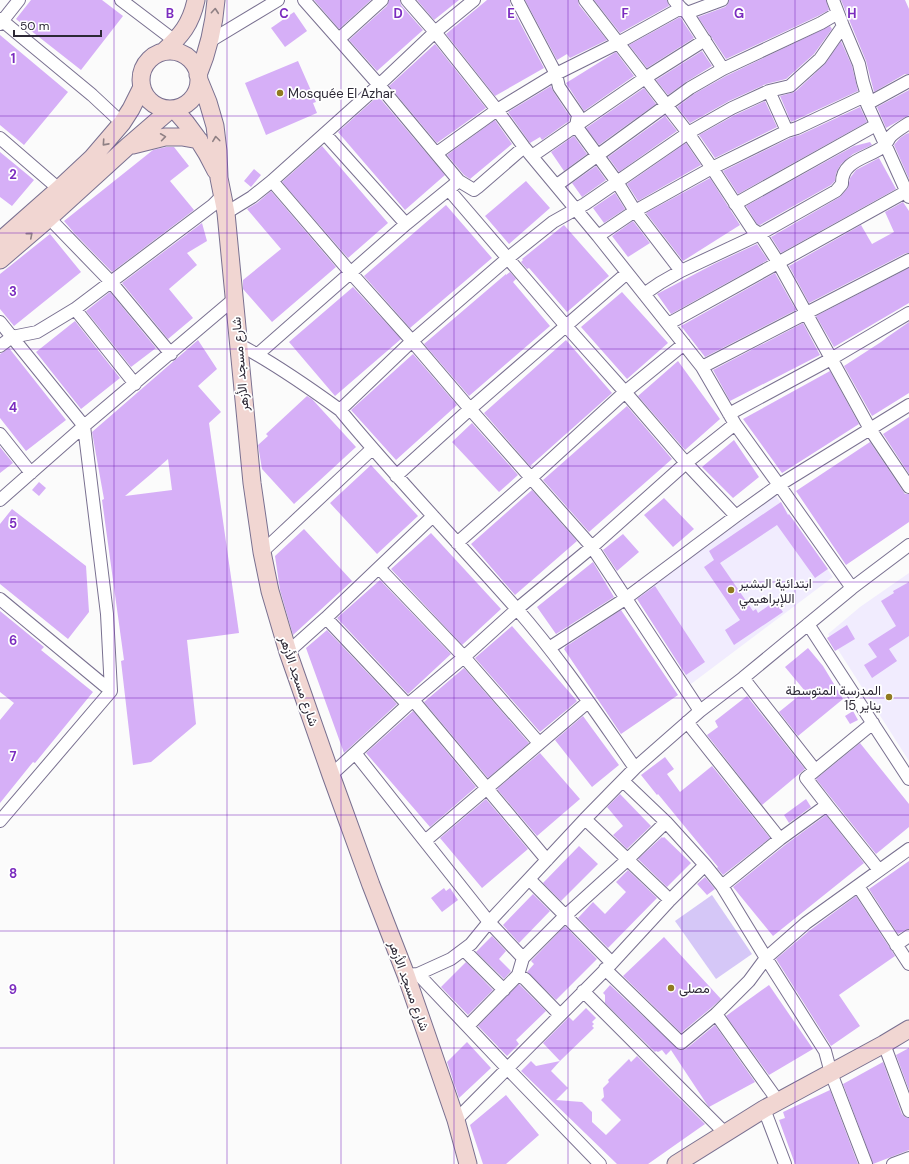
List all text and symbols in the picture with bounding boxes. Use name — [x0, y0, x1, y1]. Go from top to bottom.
text: B — [166, 5, 174, 22]
text: C — [279, 5, 289, 22]
text: D — [393, 5, 403, 22]
text: E — [507, 5, 515, 22]
text: F — [621, 5, 629, 22]
text: G — [734, 5, 744, 22]
text: H — [847, 5, 857, 22]
one-way arrow — [211, 8, 220, 14]
scale bar — [14, 12, 101, 38]
text: 50 m — [20, 18, 49, 34]
text: 1 — [11, 50, 15, 67]
place label: Mosquée El Azhar — [288, 85, 395, 102]
marker: Mosquée El Azhar — [275, 88, 285, 98]
one-way arrow — [159, 133, 166, 142]
one-way arrow — [212, 136, 221, 142]
one-way arrow — [103, 138, 110, 146]
text: 2 — [9, 166, 17, 183]
one-way arrow — [25, 232, 33, 240]
text: 3 — [9, 283, 17, 300]
street label: شارع مسجد الأزهر — [227, 316, 254, 413]
text: 4 — [9, 399, 17, 416]
text: 5 — [9, 515, 17, 532]
place label: ابتدائية البشير اللإبراهيمي — [738, 575, 812, 609]
marker: ابتدائية البشير اللإبراهيمي — [726, 585, 736, 595]
text: 6 — [9, 632, 17, 649]
street label: شارع مسجد الأزهر — [274, 633, 322, 729]
place label: المدرسة المتوسطة 15 يناير — [786, 682, 881, 714]
marker: المدرسة المتوسطة 15 يناير — [884, 692, 894, 702]
text: 7 — [10, 748, 17, 765]
text: 8 — [9, 865, 17, 882]
street label: شارع مسجد الأزهر — [384, 938, 433, 1034]
place label: مصلى — [679, 980, 710, 997]
text: 9 — [9, 981, 17, 998]
marker: مصلى — [666, 983, 676, 993]

